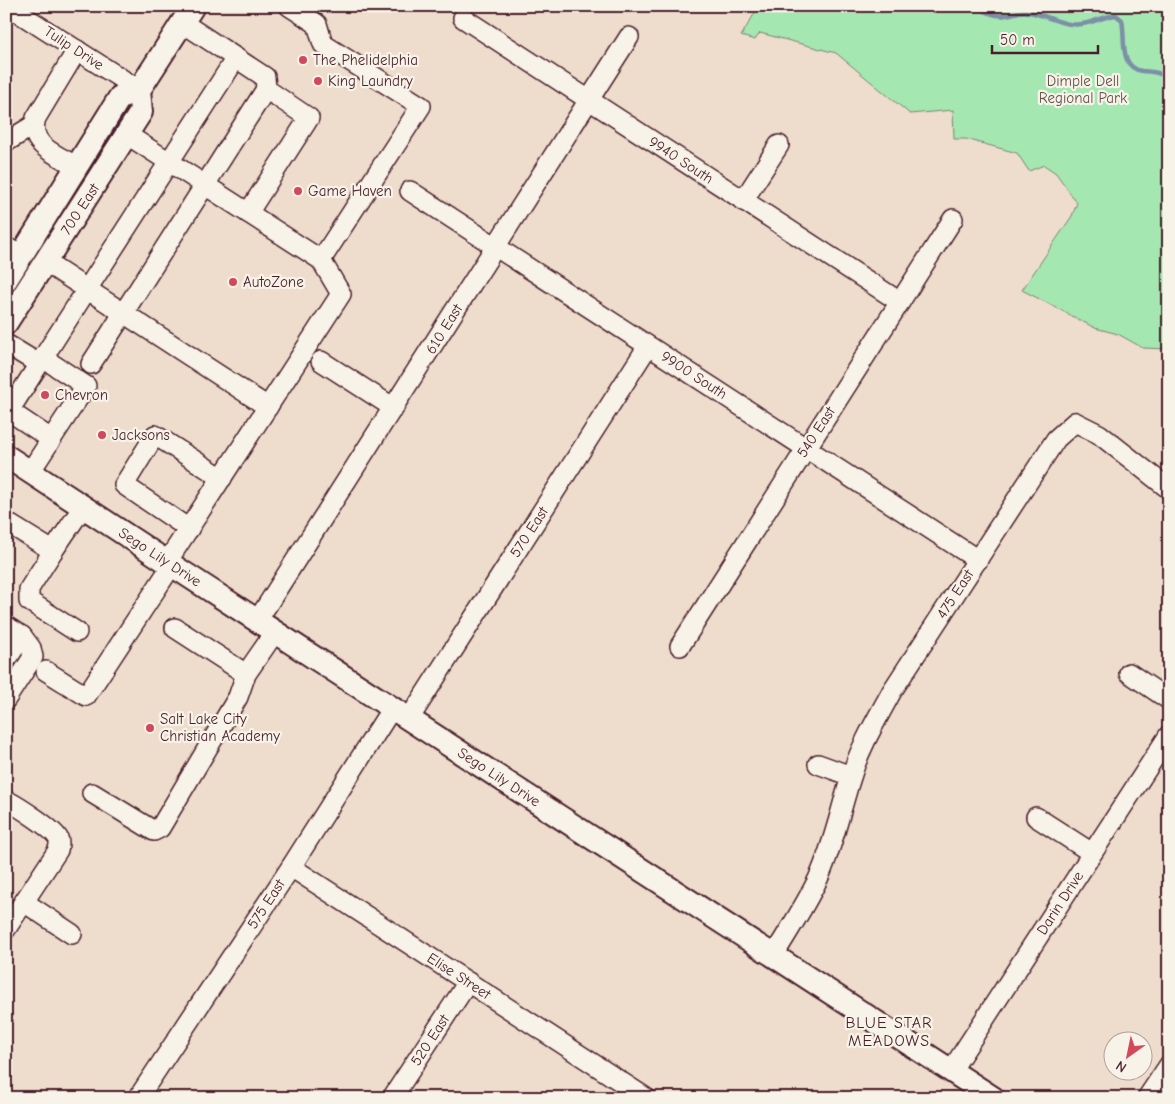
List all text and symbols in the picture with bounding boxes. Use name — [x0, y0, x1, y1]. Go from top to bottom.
street label: Tulip Drive — [41, 22, 108, 74]
scale bar — [992, 22, 1099, 54]
text: 50 m — [1000, 31, 1035, 49]
place label: The Phelidelphia — [313, 51, 418, 69]
marker: The Phelidelphia — [297, 54, 309, 66]
place label: King Laundry — [328, 72, 413, 90]
park label: Dimple Dell Regional Park — [1039, 72, 1128, 107]
marker: King Laundry — [312, 75, 324, 87]
street label: 9940 South — [645, 132, 717, 188]
street label: 700 East — [57, 179, 104, 238]
place label: Game Haven — [308, 182, 392, 200]
marker: Game Haven — [292, 185, 304, 197]
place label: AutoZone — [243, 273, 304, 291]
marker: AutoZone — [227, 276, 239, 288]
street label: 610 East — [422, 300, 467, 357]
street label: 9900 South — [657, 347, 731, 403]
place label: Chevron — [55, 386, 108, 404]
marker: Chevron — [39, 389, 51, 401]
street label: 540 East — [793, 403, 839, 461]
place label: Jacksons — [112, 426, 170, 444]
marker: Jacksons — [96, 429, 108, 441]
street label: 570 East — [506, 503, 552, 561]
street label: Sego Lily Drive — [115, 524, 205, 591]
street label: 475 East — [933, 566, 978, 622]
place label: Salt Lake City Christian Academy — [160, 710, 280, 745]
marker: Salt Lake City Christian Academy — [144, 722, 156, 734]
street label: Sego Lily Drive — [454, 744, 544, 811]
street label: Darin Drive — [1033, 867, 1087, 938]
street label: 575 East — [243, 875, 289, 932]
street label: Elise Street — [424, 949, 495, 1004]
street label: 520 East — [407, 1010, 454, 1069]
district label: BLUE STAR MEADOWS — [845, 1014, 933, 1050]
north arrow — [1102, 1032, 1152, 1082]
text: N — [1113, 1057, 1130, 1076]

